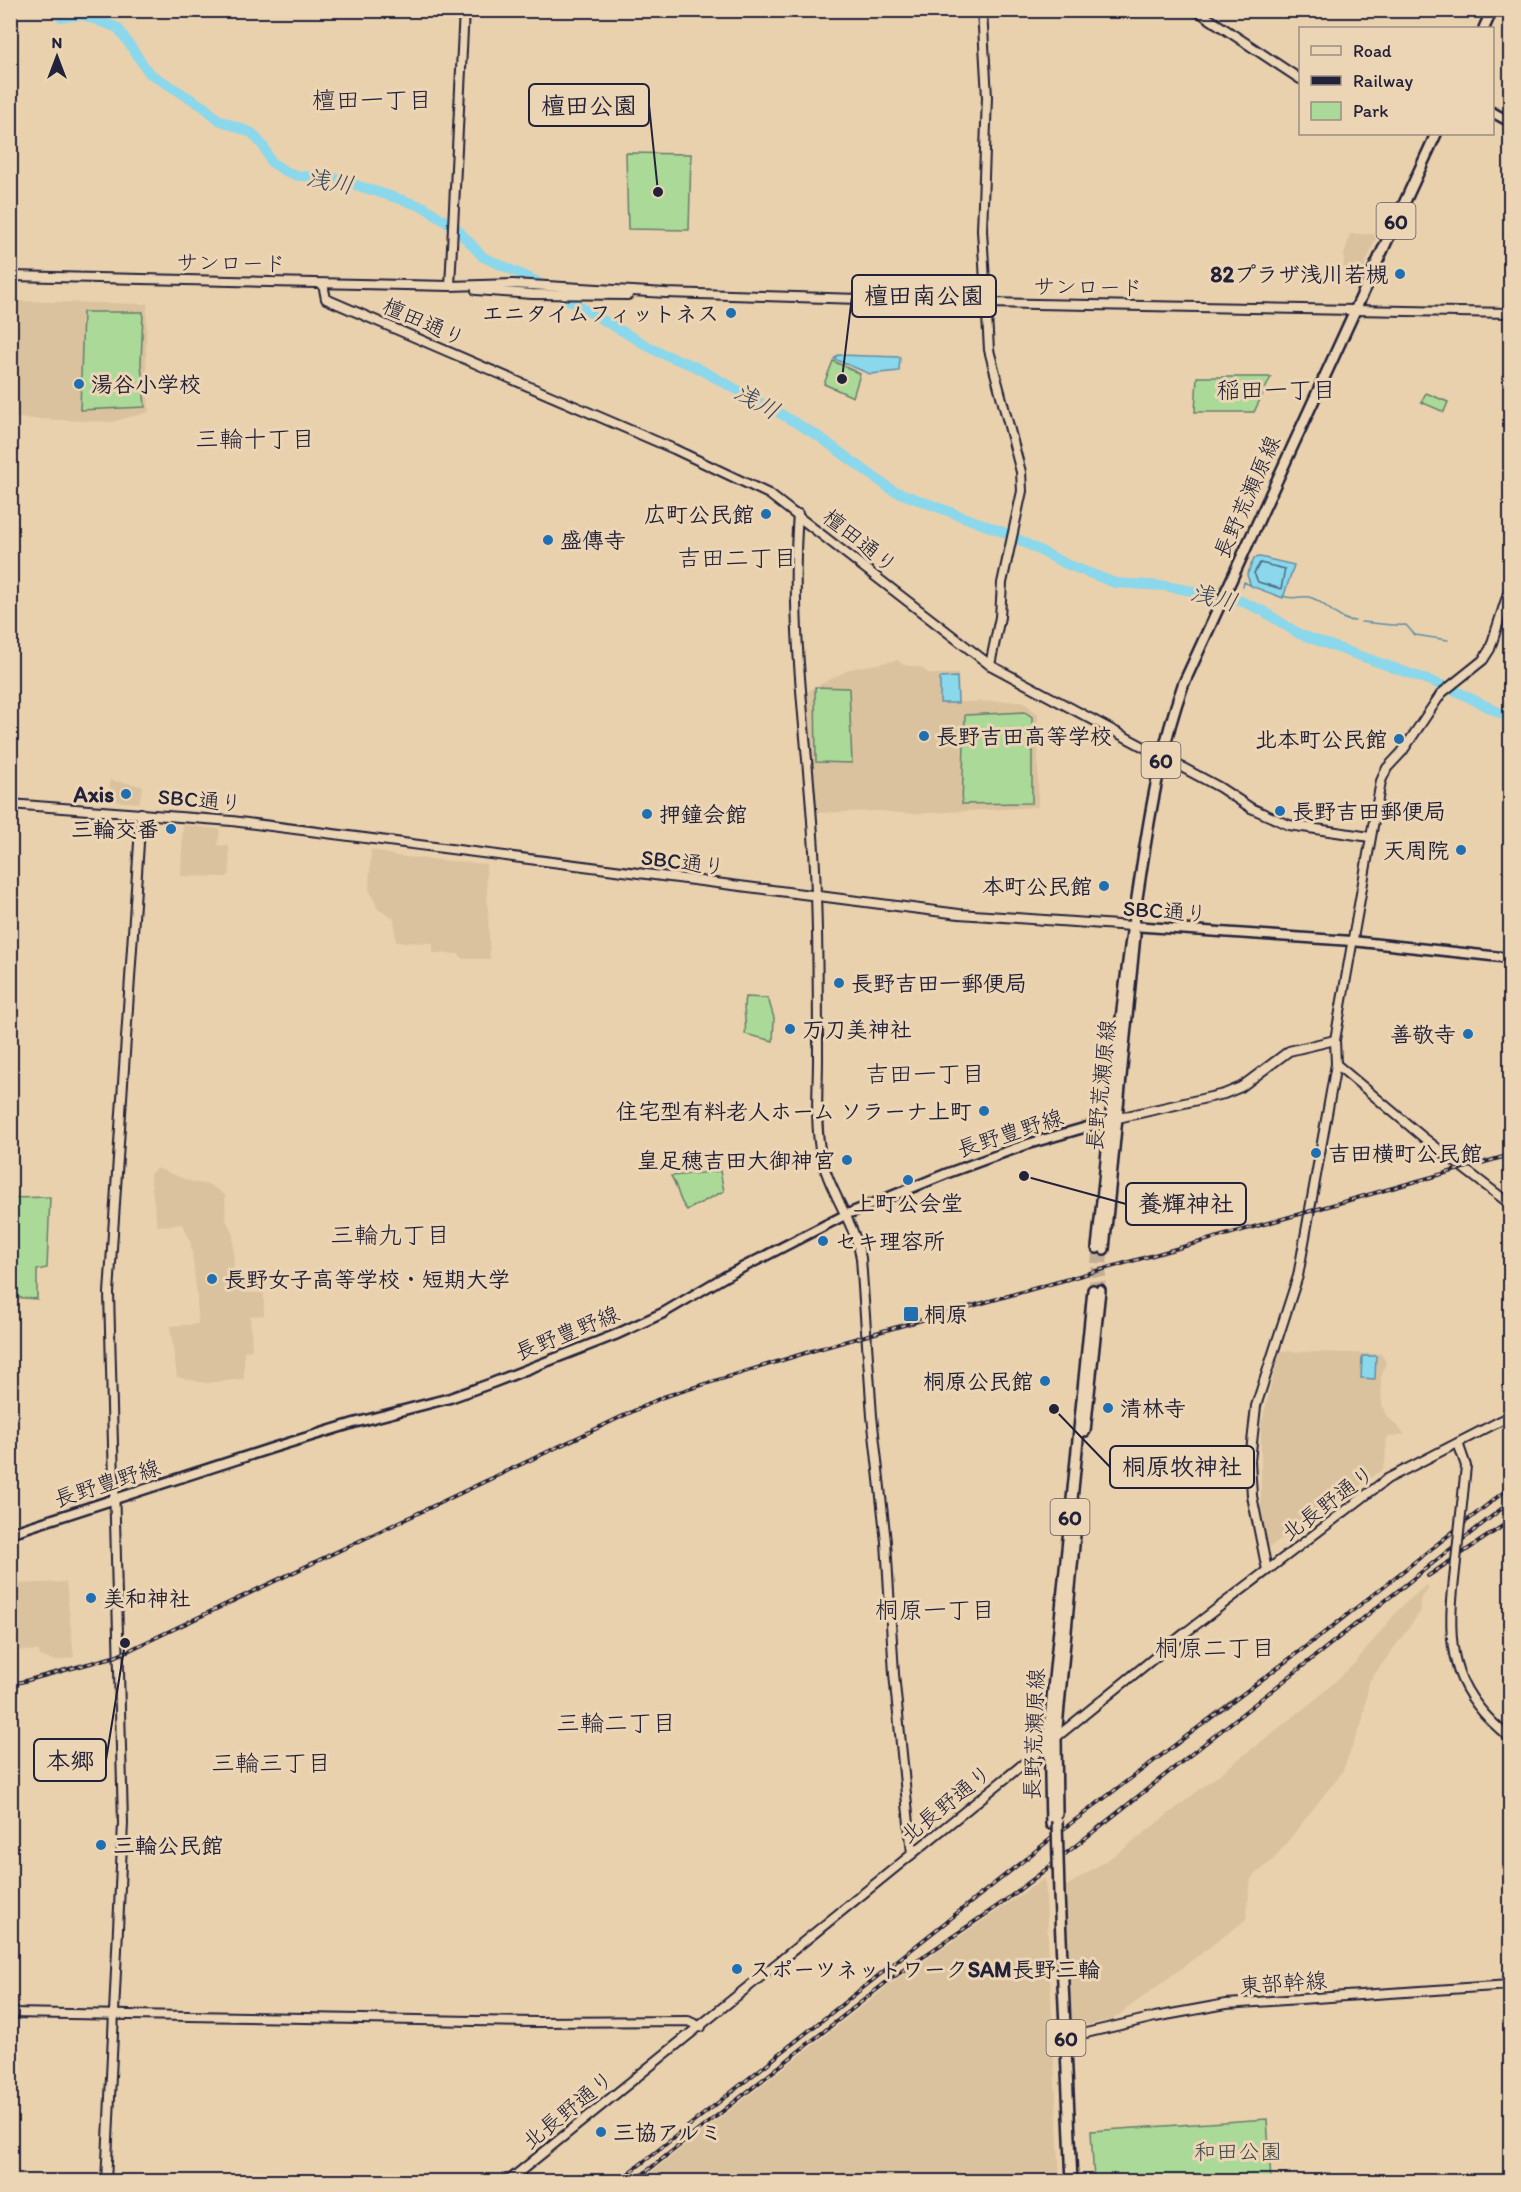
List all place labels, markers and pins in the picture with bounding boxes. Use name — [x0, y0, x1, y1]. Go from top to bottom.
callout: 檀田公園 — [529, 84, 649, 126]
place label: 82プラザ浅川若槻 — [1210, 261, 1388, 288]
marker: 82プラザ浅川若槻 — [1393, 267, 1407, 281]
callout: 檀田南公園 — [852, 275, 996, 317]
place label: エニタイムフィットネス — [481, 300, 719, 327]
marker: エニタイムフィットネス — [724, 306, 738, 320]
place label: 湯谷小学校 — [91, 371, 201, 398]
marker: 湯谷小学校 — [72, 377, 86, 391]
place label: 広町公民館 — [644, 501, 754, 528]
marker: 広町公民館 — [759, 507, 773, 521]
place label: 盛傳寺 — [560, 527, 626, 554]
marker: 盛傳寺 — [541, 533, 555, 547]
place label: 長野吉田高等学校 — [936, 723, 1112, 750]
place label: 北本町公民館 — [1255, 726, 1387, 753]
marker: 長野吉田高等学校 — [917, 729, 931, 743]
marker: 北本町公民館 — [1392, 732, 1406, 746]
place label: Axis — [73, 781, 114, 808]
marker: Axis — [119, 787, 133, 801]
place label: 長野吉田郵便局 — [1292, 798, 1446, 825]
place label: 押鐘会館 — [659, 801, 747, 828]
marker: 長野吉田郵便局 — [1273, 804, 1287, 818]
marker: 押鐘会館 — [640, 807, 654, 821]
place label: 三輪交番 — [71, 816, 159, 843]
marker: 三輪交番 — [164, 822, 178, 836]
place label: 天周院 — [1383, 837, 1449, 864]
marker: 天周院 — [1454, 843, 1468, 857]
place label: 本町公民館 — [982, 873, 1092, 900]
marker: 本町公民館 — [1097, 879, 1111, 893]
place label: 長野吉田一郵便局 — [851, 970, 1027, 997]
marker: 長野吉田一郵便局 — [832, 976, 846, 990]
place label: 万刀美神社 — [802, 1016, 912, 1043]
place label: 善敬寺 — [1390, 1021, 1456, 1048]
marker: 万刀美神社 — [783, 1022, 797, 1036]
marker: 善敬寺 — [1461, 1027, 1475, 1041]
place label: 住宅型有料老人ホーム ソラーナ上町 — [616, 1098, 972, 1125]
marker: 住宅型有料老人ホーム ソラーナ上町 — [977, 1104, 991, 1118]
place label: 吉田横町公民館 — [1328, 1140, 1482, 1167]
marker: 吉田横町公民館 — [1309, 1146, 1323, 1160]
place label: 皇足穂吉田大御神宮 — [637, 1147, 835, 1174]
marker: 皇足穂吉田大御神宮 — [840, 1153, 854, 1167]
marker: 上町公会堂 — [901, 1173, 915, 1187]
callout: 養輝神社 — [1126, 1183, 1246, 1225]
place label: 上町公会堂 — [853, 1190, 963, 1217]
place label: セキ理容所 — [835, 1228, 945, 1255]
marker: セキ理容所 — [816, 1234, 830, 1248]
place label: 長野女子高等学校・短期大学 — [224, 1266, 510, 1293]
marker: 長野女子高等学校・短期大学 — [205, 1272, 219, 1286]
place label: 桐原 — [924, 1301, 968, 1328]
marker: 桐原 — [902, 1305, 920, 1323]
place label: 桐原公民館 — [923, 1368, 1033, 1395]
marker: 桐原公民館 — [1038, 1374, 1052, 1388]
place label: 清林寺 — [1120, 1395, 1186, 1422]
marker: 清林寺 — [1101, 1401, 1115, 1415]
callout: 桐原牧神社 — [1110, 1446, 1254, 1488]
place label: 美和神社 — [103, 1585, 191, 1612]
marker: 美和神社 — [84, 1591, 98, 1605]
callout: 本郷 — [34, 1739, 106, 1781]
place label: 三輪公民館 — [113, 1832, 223, 1859]
marker: 三輪公民館 — [94, 1838, 108, 1852]
place label: スポーツネットワークSAM長野三輪 — [749, 1956, 1100, 1983]
marker: スポーツネットワークSAM長野三輪 — [730, 1962, 744, 1976]
place label: 三協アルミ — [613, 2119, 722, 2146]
marker: 三協アルミ — [594, 2125, 608, 2139]

